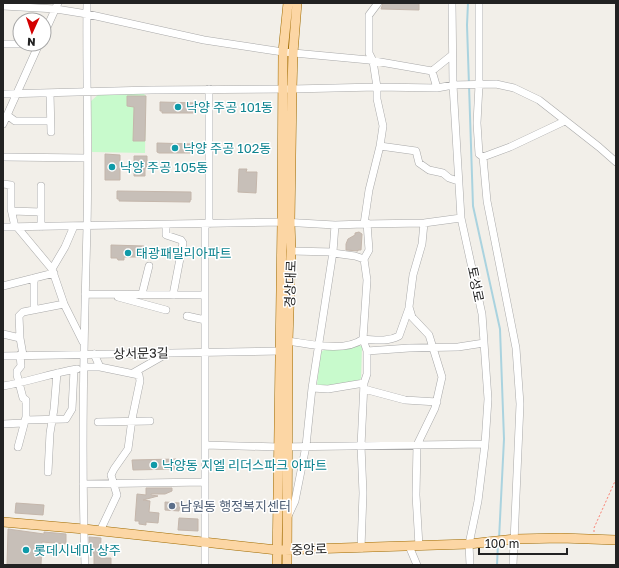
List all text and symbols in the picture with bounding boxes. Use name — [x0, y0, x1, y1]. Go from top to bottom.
north arrow — [12, 12, 52, 52]
text: N — [27, 36, 36, 49]
place label: 낙양 주공 101동 — [186, 99, 273, 115]
marker: 낙양 주공 101동 — [173, 102, 183, 112]
place label: 낙양 주공 102동 — [183, 140, 271, 156]
marker: 낙양 주공 102동 — [170, 143, 180, 153]
place label: 낙양 주공 105동 — [120, 159, 208, 175]
marker: 낙양 주공 105동 — [107, 162, 117, 172]
place label: 태광패밀리아파트 — [136, 245, 232, 261]
marker: 태광패밀리아파트 — [123, 248, 133, 258]
street label: 경상대로 — [281, 260, 299, 308]
street label: 토성로 — [464, 265, 488, 303]
street label: 상서문3길 — [113, 345, 169, 361]
place label: 낙양동 지엘 리더스파크 아파트 — [162, 457, 327, 473]
marker: 낙양동 지엘 리더스파크 아파트 — [149, 460, 159, 470]
place label: 남원동 행정복지센터 — [180, 498, 291, 514]
marker: 남원동 행정복지센터 — [167, 501, 177, 511]
scale bar — [479, 530, 567, 556]
text: 100 m — [485, 536, 519, 551]
street label: 중앙로 — [291, 540, 327, 558]
place label: 롯데시네마 상주 — [34, 542, 121, 558]
marker: 롯데시네마 상주 — [21, 545, 31, 555]

